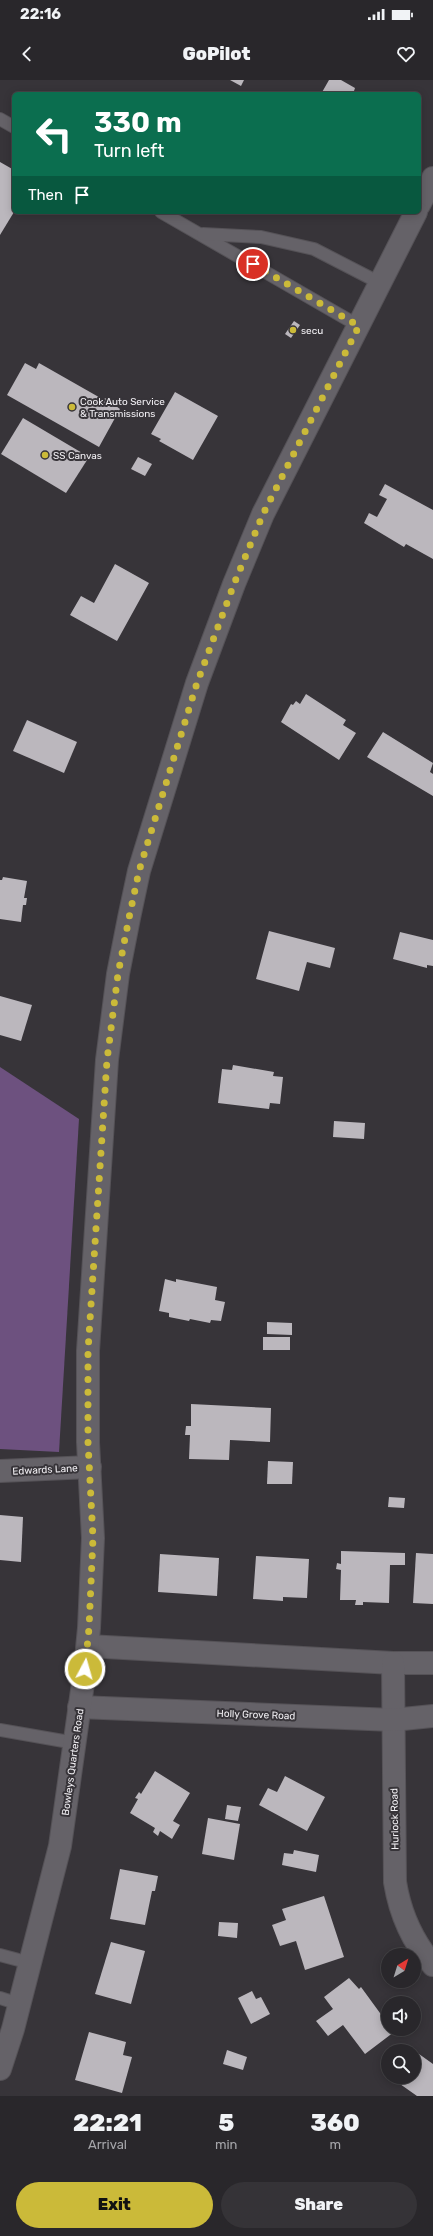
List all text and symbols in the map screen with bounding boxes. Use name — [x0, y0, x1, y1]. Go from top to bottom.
text: 22:16 — [20, 5, 61, 23]
icon: back — [16, 43, 38, 65]
text: GoPilot — [182, 43, 251, 65]
icon: heart — [395, 43, 417, 65]
text: 330 m — [94, 106, 182, 139]
icon: left — [28, 108, 80, 160]
text: Turn left — [94, 140, 164, 162]
icon: arrive — [71, 184, 93, 206]
text: Then — [28, 186, 63, 204]
pin — [236, 247, 270, 281]
icon: arrive — [242, 253, 264, 275]
marker: secu — [288, 325, 298, 335]
place label: secu — [301, 325, 323, 337]
place label: Cook Auto Service & Transmissions — [80, 396, 165, 420]
marker: Cook Auto Service & Transmissions — [67, 402, 77, 412]
marker: SS Canvas — [40, 450, 50, 460]
place label: SS Canvas — [53, 450, 102, 462]
street label: Edwards Lane — [12, 1462, 78, 1478]
position arrow — [64, 1648, 106, 1690]
street label: Bowleys Quarters Road — [60, 1708, 86, 1816]
street label: Holly Grove Road — [216, 1708, 296, 1722]
street label: Hurlock Road — [388, 1788, 402, 1850]
north arrow — [381, 1948, 421, 1988]
map controls — [381, 1948, 421, 2084]
button: sound — [381, 1996, 421, 2036]
button: search — [381, 2044, 421, 2084]
text: 22:21 — [73, 2109, 142, 2137]
text: 5 — [218, 2109, 234, 2137]
text: 360 — [311, 2109, 360, 2137]
text: Arrival — [88, 2137, 127, 2152]
text: min — [215, 2137, 238, 2152]
text: m — [329, 2137, 341, 2152]
button: Exit — [16, 2182, 213, 2228]
button: Share — [221, 2182, 417, 2228]

